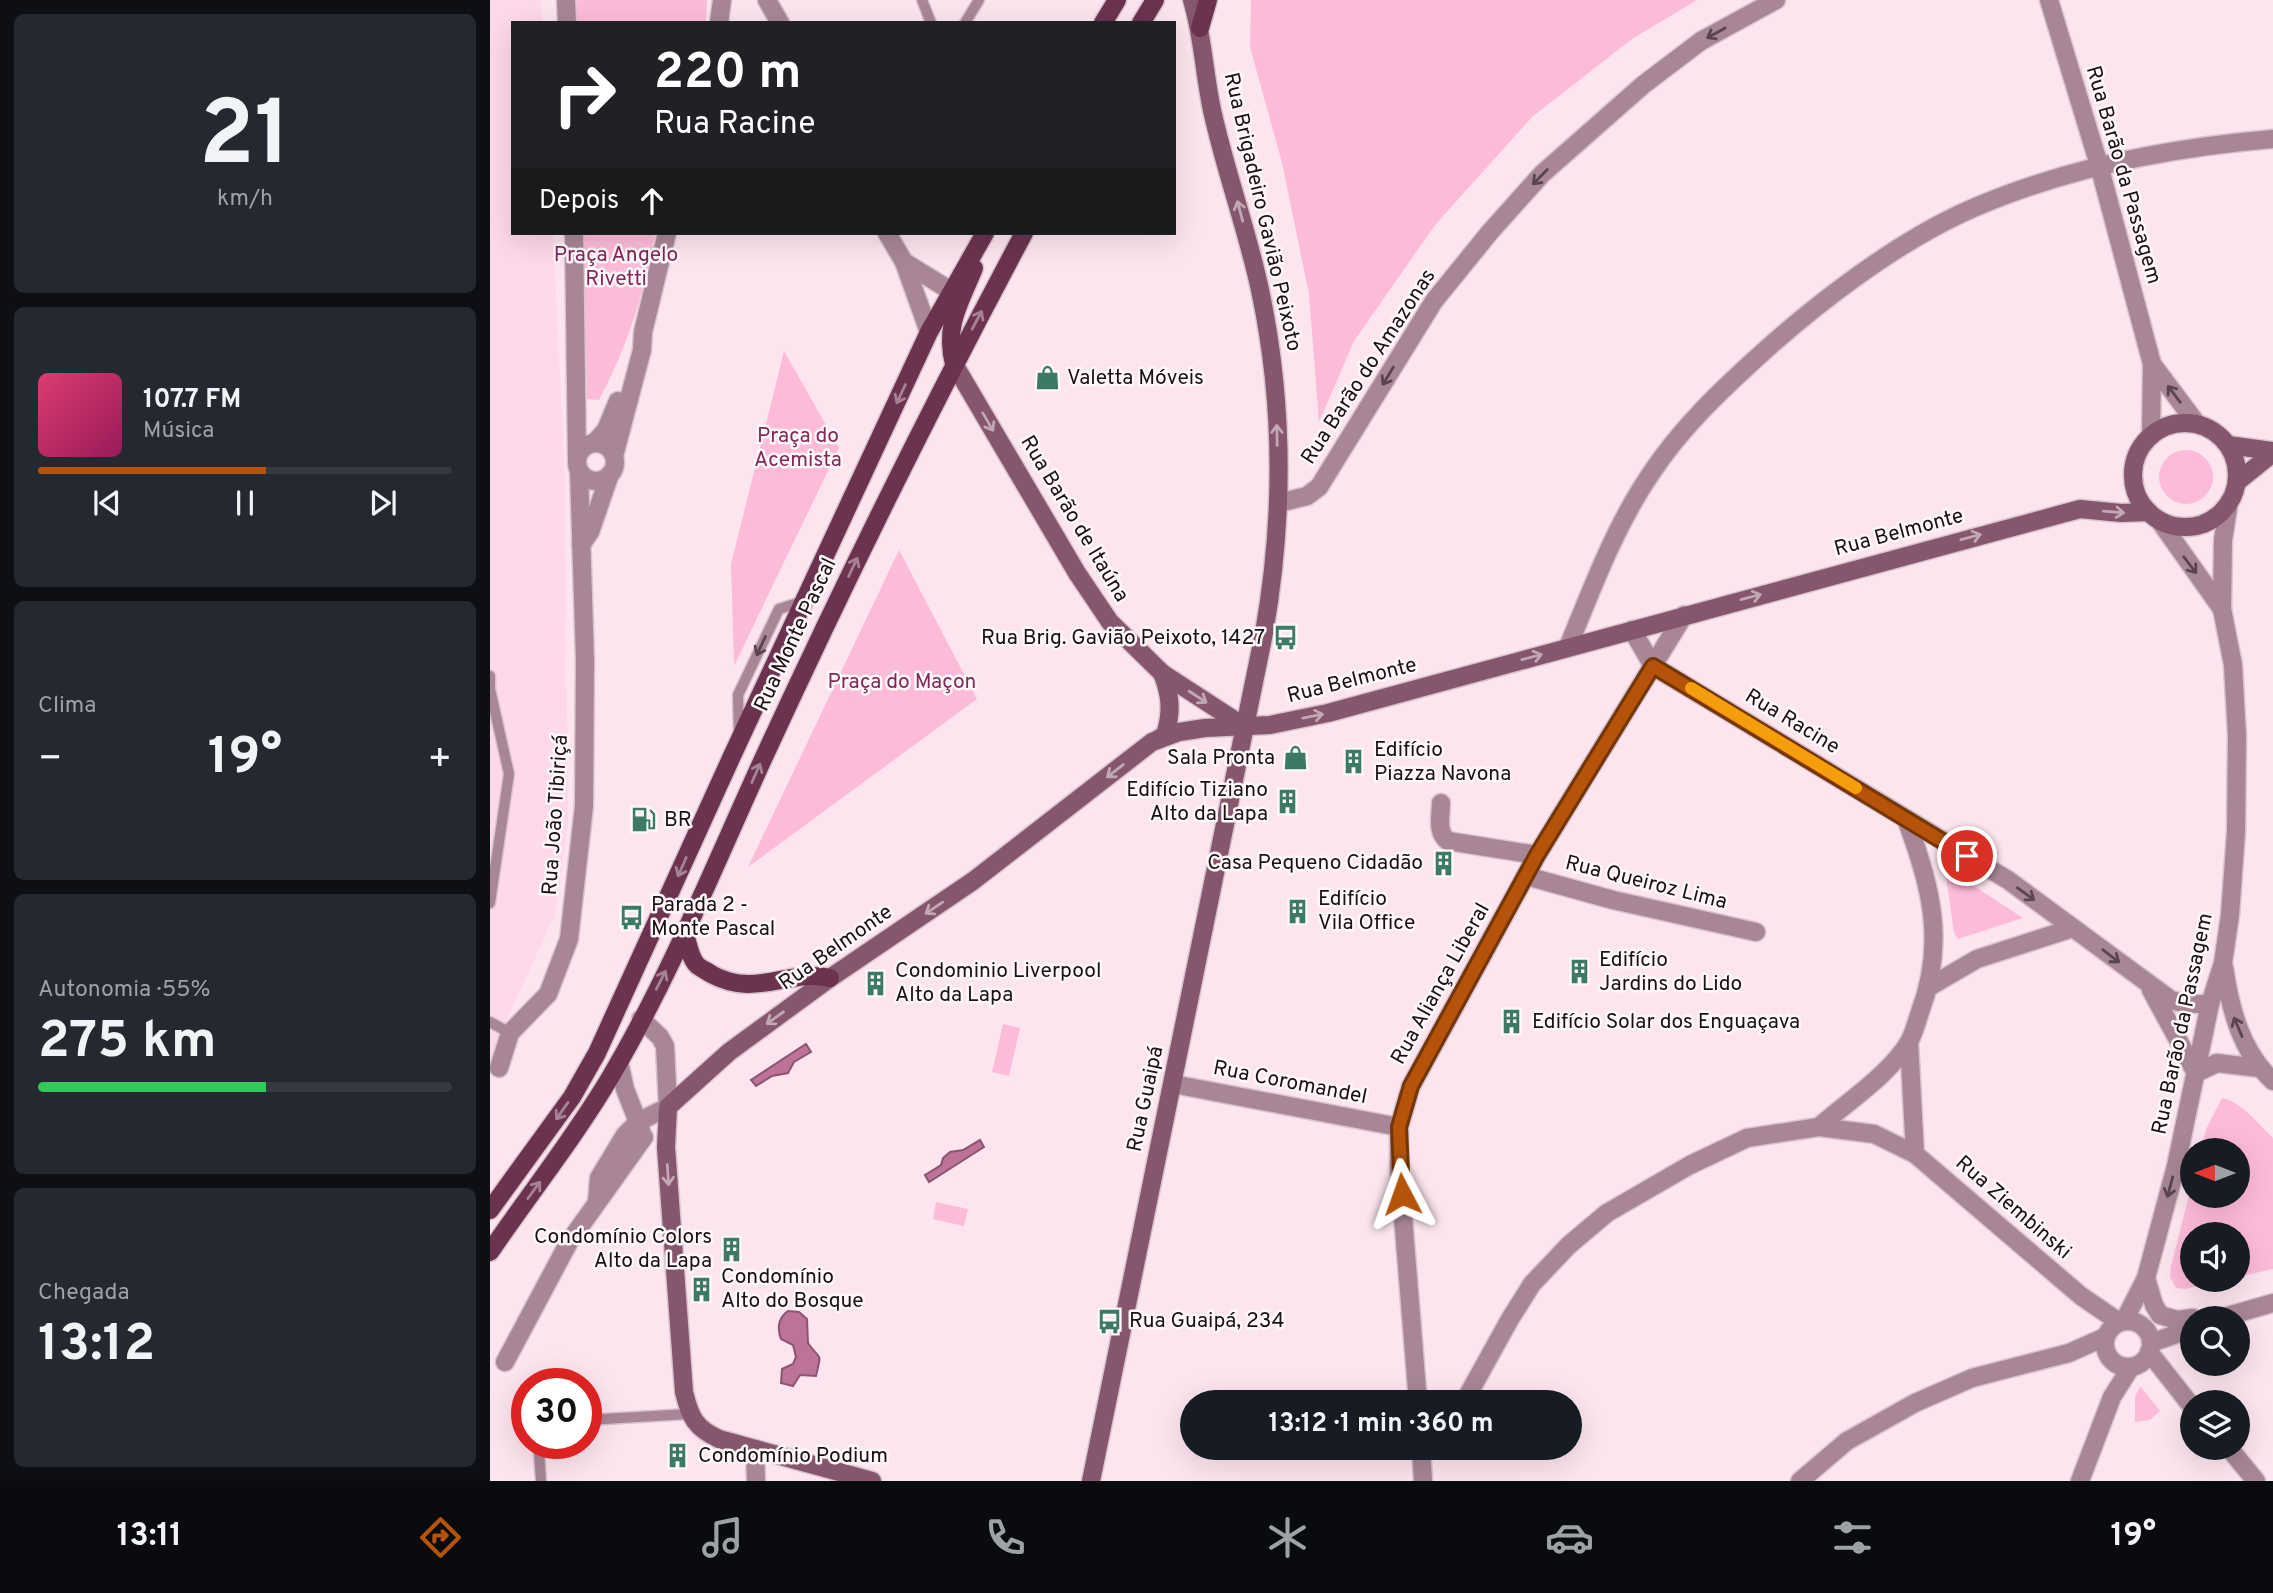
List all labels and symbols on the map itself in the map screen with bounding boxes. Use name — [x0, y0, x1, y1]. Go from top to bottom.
one-way arrow — [1706, 27, 1727, 40]
street label: Rua Barão da Passagem — [2079, 63, 2167, 287]
street label: Rua Brigadeiro Gavião Peixoto — [1217, 70, 1307, 354]
one-way arrow — [1532, 168, 1549, 185]
one-way arrow — [1233, 200, 1246, 223]
park label: Praça Angelo Rivetti — [554, 242, 678, 293]
street label: Rua Barão do Amazonas — [1296, 264, 1442, 470]
one-way arrow — [971, 310, 984, 331]
shop icon: Valetta Móveis — [1033, 364, 1061, 392]
place label: Valetta Móveis — [1067, 365, 1204, 392]
one-way arrow — [1380, 366, 1394, 386]
one-way arrow — [894, 383, 907, 404]
one-way arrow — [2167, 385, 2182, 404]
one-way arrow — [982, 412, 996, 432]
park label: Praça do Acemista — [754, 423, 842, 474]
one-way arrow — [1271, 424, 1284, 447]
street label: Rua Barão de Itaúna — [1014, 431, 1134, 607]
street label: Rua Belmonte — [1831, 503, 1967, 563]
one-way arrow — [2103, 506, 2125, 519]
one-way arrow — [1960, 529, 1982, 542]
street label: Rua Monte Pascal — [749, 554, 843, 716]
one-way arrow — [2182, 555, 2197, 574]
one-way arrow — [847, 557, 860, 578]
one-way arrow — [1740, 589, 1762, 602]
bus stop icon: Rua Brig. Gavião Peixoto, 1427 — [1271, 624, 1299, 652]
place label: Rua Brig. Gavião Peixoto, 1427 — [981, 625, 1265, 652]
one-way arrow — [754, 635, 768, 656]
one-way arrow — [1520, 650, 1543, 663]
street label: Rua Belmonte — [1284, 652, 1420, 710]
park label: Praça do Maçon — [828, 669, 976, 696]
street label: Rua Racine — [1740, 683, 1844, 761]
one-way arrow — [1188, 690, 1208, 704]
one-way arrow — [1301, 709, 1323, 723]
street label: Rua João Tibiriçá — [537, 734, 575, 896]
place label: Edifício Piazza Navona — [1374, 737, 1511, 788]
shop icon: Sala Pronta — [1281, 744, 1309, 772]
place label: Sala Pronta — [1167, 745, 1275, 772]
building icon: Edifício Piazza Navona — [1340, 748, 1368, 776]
one-way arrow — [750, 763, 763, 784]
one-way arrow — [1107, 763, 1125, 778]
place label: Edifício Tiziano Alto da Lapa — [1126, 777, 1268, 828]
building icon: Edifício Tiziano Alto da Lapa — [1274, 788, 1302, 816]
fuel station icon: BR — [630, 806, 658, 834]
place label: BR — [664, 807, 692, 834]
pin — [1937, 826, 1997, 886]
building icon: Casa Pequeno Cidadão — [1429, 849, 1457, 877]
place label: Casa Pequeno Cidadão — [1207, 850, 1423, 877]
street label: Rua Queiroz Lima — [1562, 850, 1730, 916]
one-way arrow — [675, 856, 688, 877]
place label: Edifício Vila Office — [1318, 886, 1415, 937]
one-way arrow — [2017, 886, 2035, 901]
place label: Parada 2 - Monte Pascal — [651, 892, 775, 943]
building icon: Edifício Vila Office — [1284, 897, 1312, 925]
street label: Rua Aliança Liberal — [1385, 898, 1497, 1070]
street label: Rua Belmonte — [774, 899, 898, 997]
one-way arrow — [925, 900, 944, 915]
bus stop icon: Parada 2 - Monte Pascal — [617, 903, 645, 931]
street label: Rua Barão da Passagem — [2146, 911, 2220, 1137]
place label: Edifício Jardins do Lido — [1599, 947, 1742, 998]
one-way arrow — [2101, 948, 2120, 963]
place label: Condominio Liverpool Alto da Lapa — [895, 958, 1102, 1009]
building icon: Edifício Jardins do Lido — [1565, 958, 1593, 986]
building icon: Condominio Liverpool Alto da Lapa — [861, 969, 889, 997]
one-way arrow — [655, 970, 669, 991]
building icon: Edifício Solar dos Enguaçava — [1498, 1008, 1526, 1036]
place label: Edifício Solar dos Enguaçava — [1532, 1009, 1800, 1036]
one-way arrow — [766, 1011, 785, 1026]
one-way arrow — [2231, 1016, 2244, 1038]
street label: Rua Guaipá — [1122, 1044, 1170, 1154]
street label: Rua Coromandel — [1211, 1055, 1369, 1111]
one-way arrow — [554, 1101, 569, 1120]
north arrow — [2180, 1138, 2250, 1208]
street label: Rua Ziembinski — [1949, 1150, 2077, 1266]
position arrow — [1365, 1157, 1439, 1231]
one-way arrow — [662, 1163, 675, 1186]
one-way arrow — [2163, 1175, 2176, 1198]
one-way arrow — [527, 1181, 542, 1200]
place label: Condomínio Colors Alto da Lapa — [534, 1224, 712, 1275]
building icon: Condomínio Colors Alto da Lapa — [718, 1235, 746, 1263]
place label: Condomínio Alto do Bosque — [721, 1264, 864, 1315]
building icon: Condomínio Alto do Bosque — [687, 1275, 715, 1303]
bus stop icon: Rua Guaipá, 234 — [1095, 1307, 1123, 1335]
place label: Rua Guaipá, 234 — [1129, 1308, 1285, 1335]
speed limit sign: 30 — [511, 1368, 602, 1459]
building icon: Condomínio Podium — [664, 1442, 692, 1470]
place label: Condomínio Podium — [698, 1443, 888, 1470]

